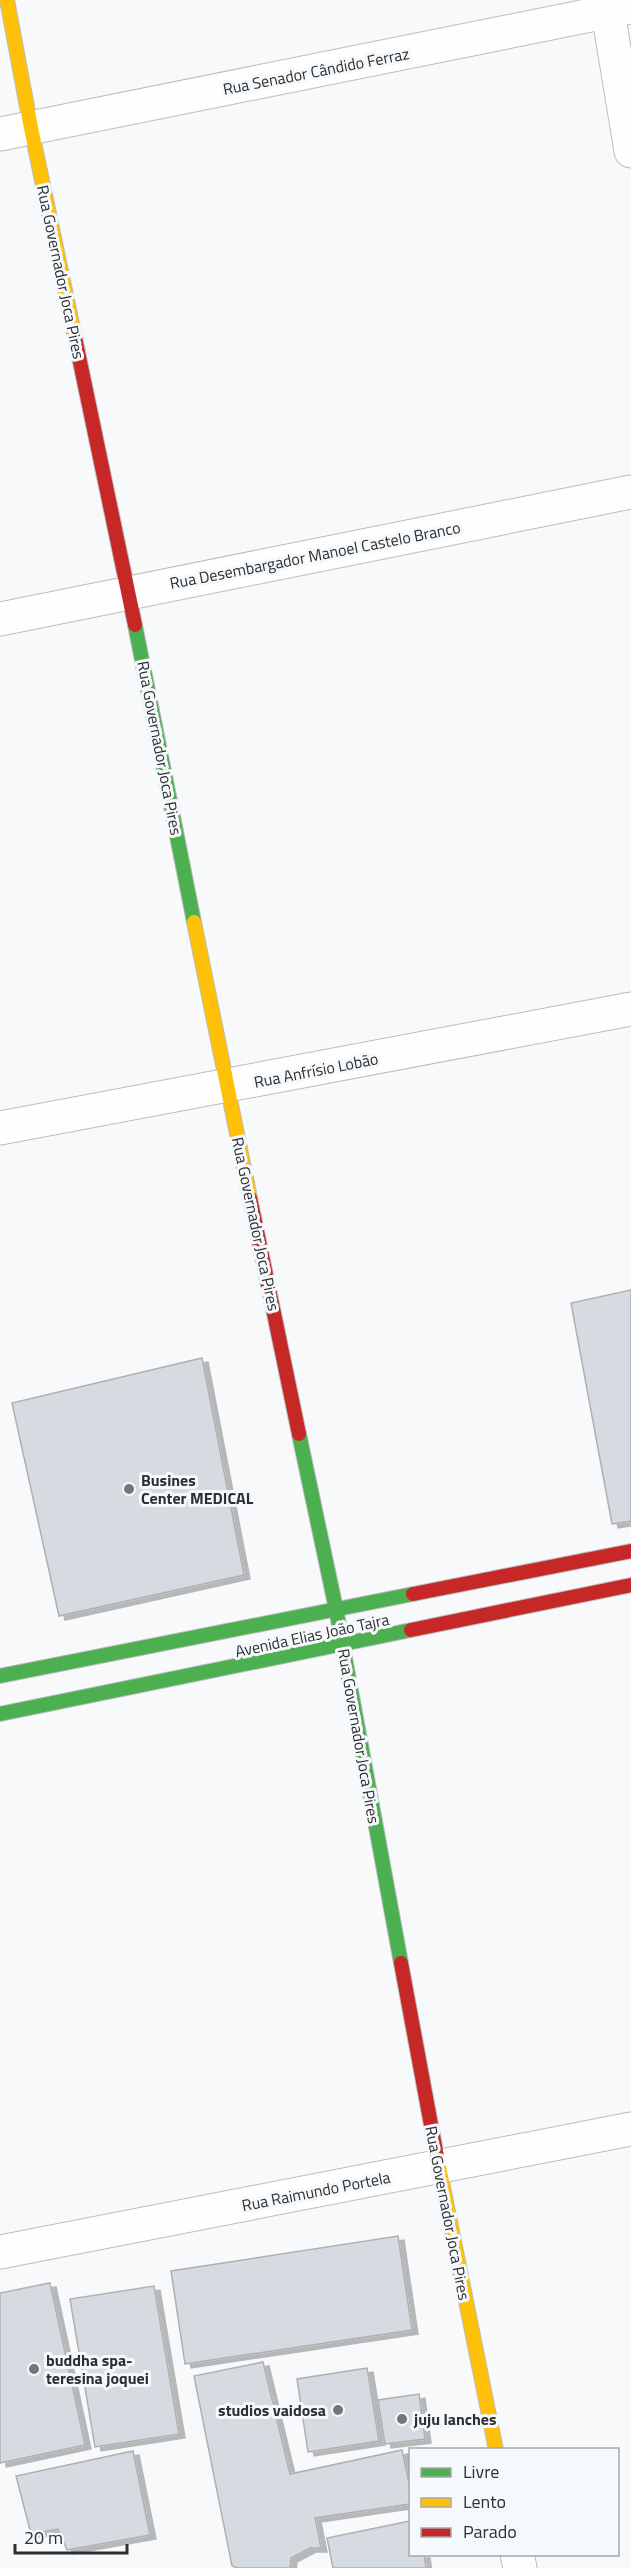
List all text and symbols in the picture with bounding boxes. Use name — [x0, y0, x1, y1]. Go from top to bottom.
street label: Rua Senador Cândido Ferraz — [221, 41, 411, 101]
street label: Rua Governador Joca Pires — [31, 183, 91, 361]
street label: Rua Desembargador Manoel Castelo Branco — [168, 515, 462, 595]
street label: Rua Governador Joca Pires — [131, 659, 189, 837]
street label: Rua Anfrísio Lobão — [252, 1046, 380, 1094]
street label: Rua Governador Joca Pires — [226, 1135, 286, 1313]
place label: Busines Center MEDICAL — [141, 1468, 254, 1510]
marker: Busines Center MEDICAL — [122, 1482, 136, 1496]
street label: Avenida Elias João Tajra — [233, 1607, 391, 1663]
street label: Rua Governador Joca Pires — [332, 1647, 386, 1825]
street label: Rua Governador Joca Pires — [419, 2124, 477, 2302]
street label: Rua Raimundo Portela — [240, 2165, 392, 2217]
place label: buddha spa- teresina joquei — [46, 2348, 149, 2390]
marker: buddha spa- teresina joquei — [27, 2362, 41, 2376]
place label: studios vaidosa — [218, 2398, 326, 2422]
marker: studios vaidosa — [331, 2403, 345, 2417]
place label: juju lanches — [413, 2407, 497, 2431]
marker: juju lanches — [395, 2412, 409, 2426]
legend — [409, 2448, 619, 2556]
text: Livre — [463, 2458, 499, 2485]
text: Lento — [463, 2488, 506, 2515]
scale bar — [15, 2517, 128, 2555]
text: Parado — [463, 2518, 517, 2545]
text: 20 m — [24, 2524, 63, 2551]

